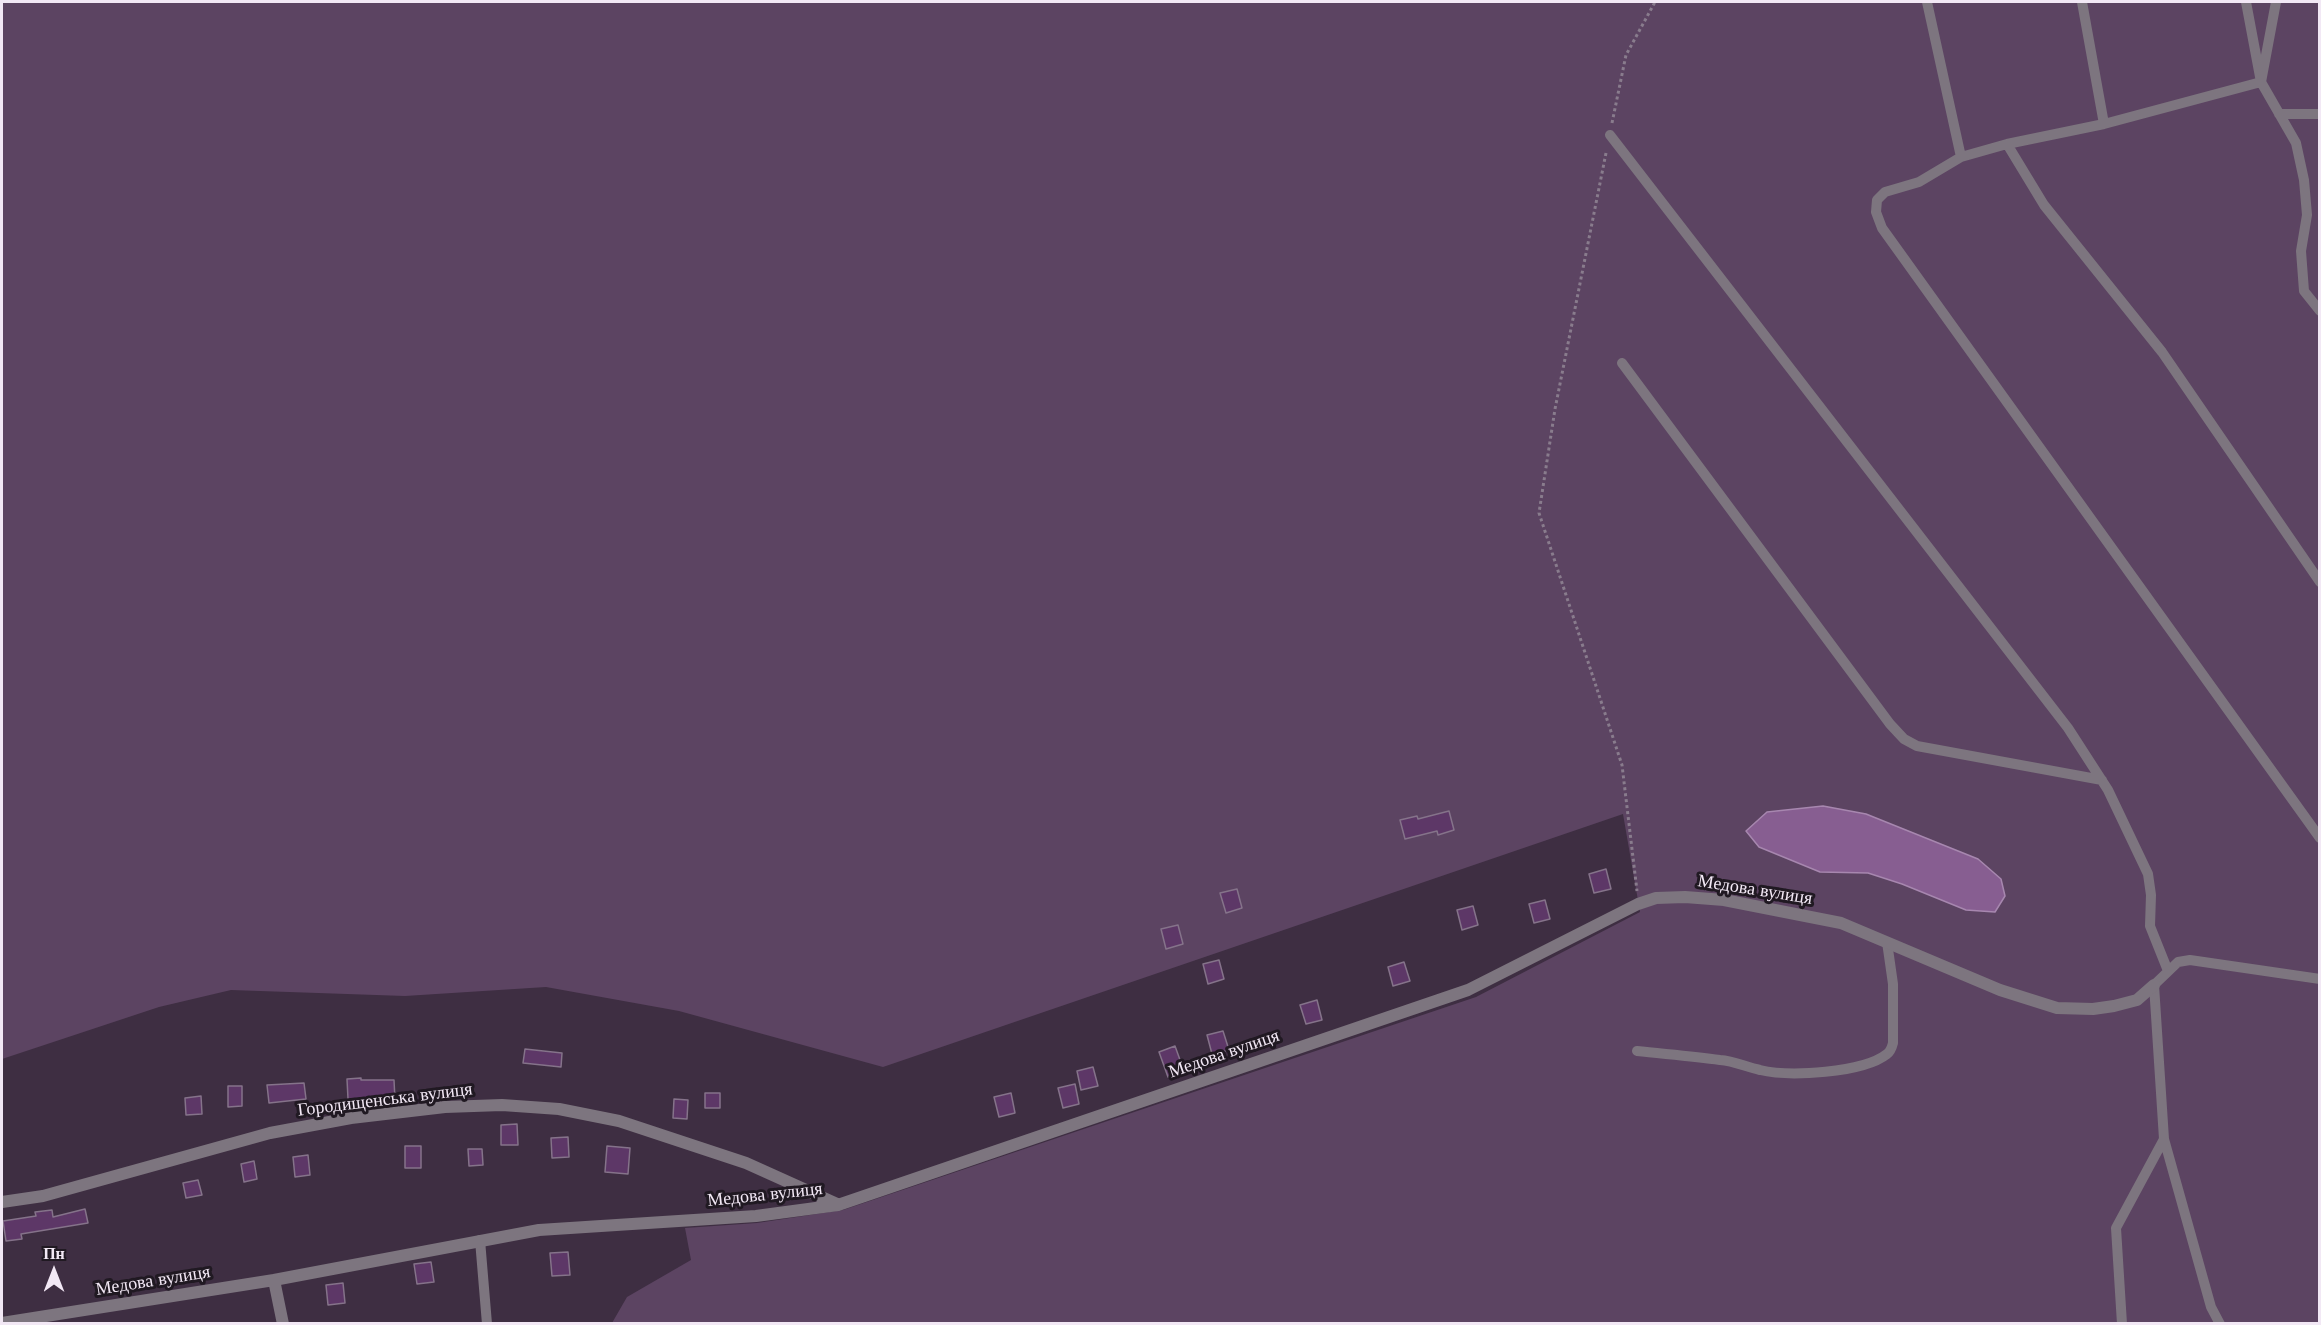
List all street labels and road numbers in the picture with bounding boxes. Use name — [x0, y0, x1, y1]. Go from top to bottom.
street label: Медова вулиця — [1696, 870, 1814, 910]
street label: Медова вулиця — [1166, 1025, 1282, 1083]
street label: Городищенська вулиця — [296, 1079, 474, 1121]
street label: Медова вулиця — [706, 1178, 824, 1212]
street label: Медова вулиця — [94, 1261, 212, 1301]

